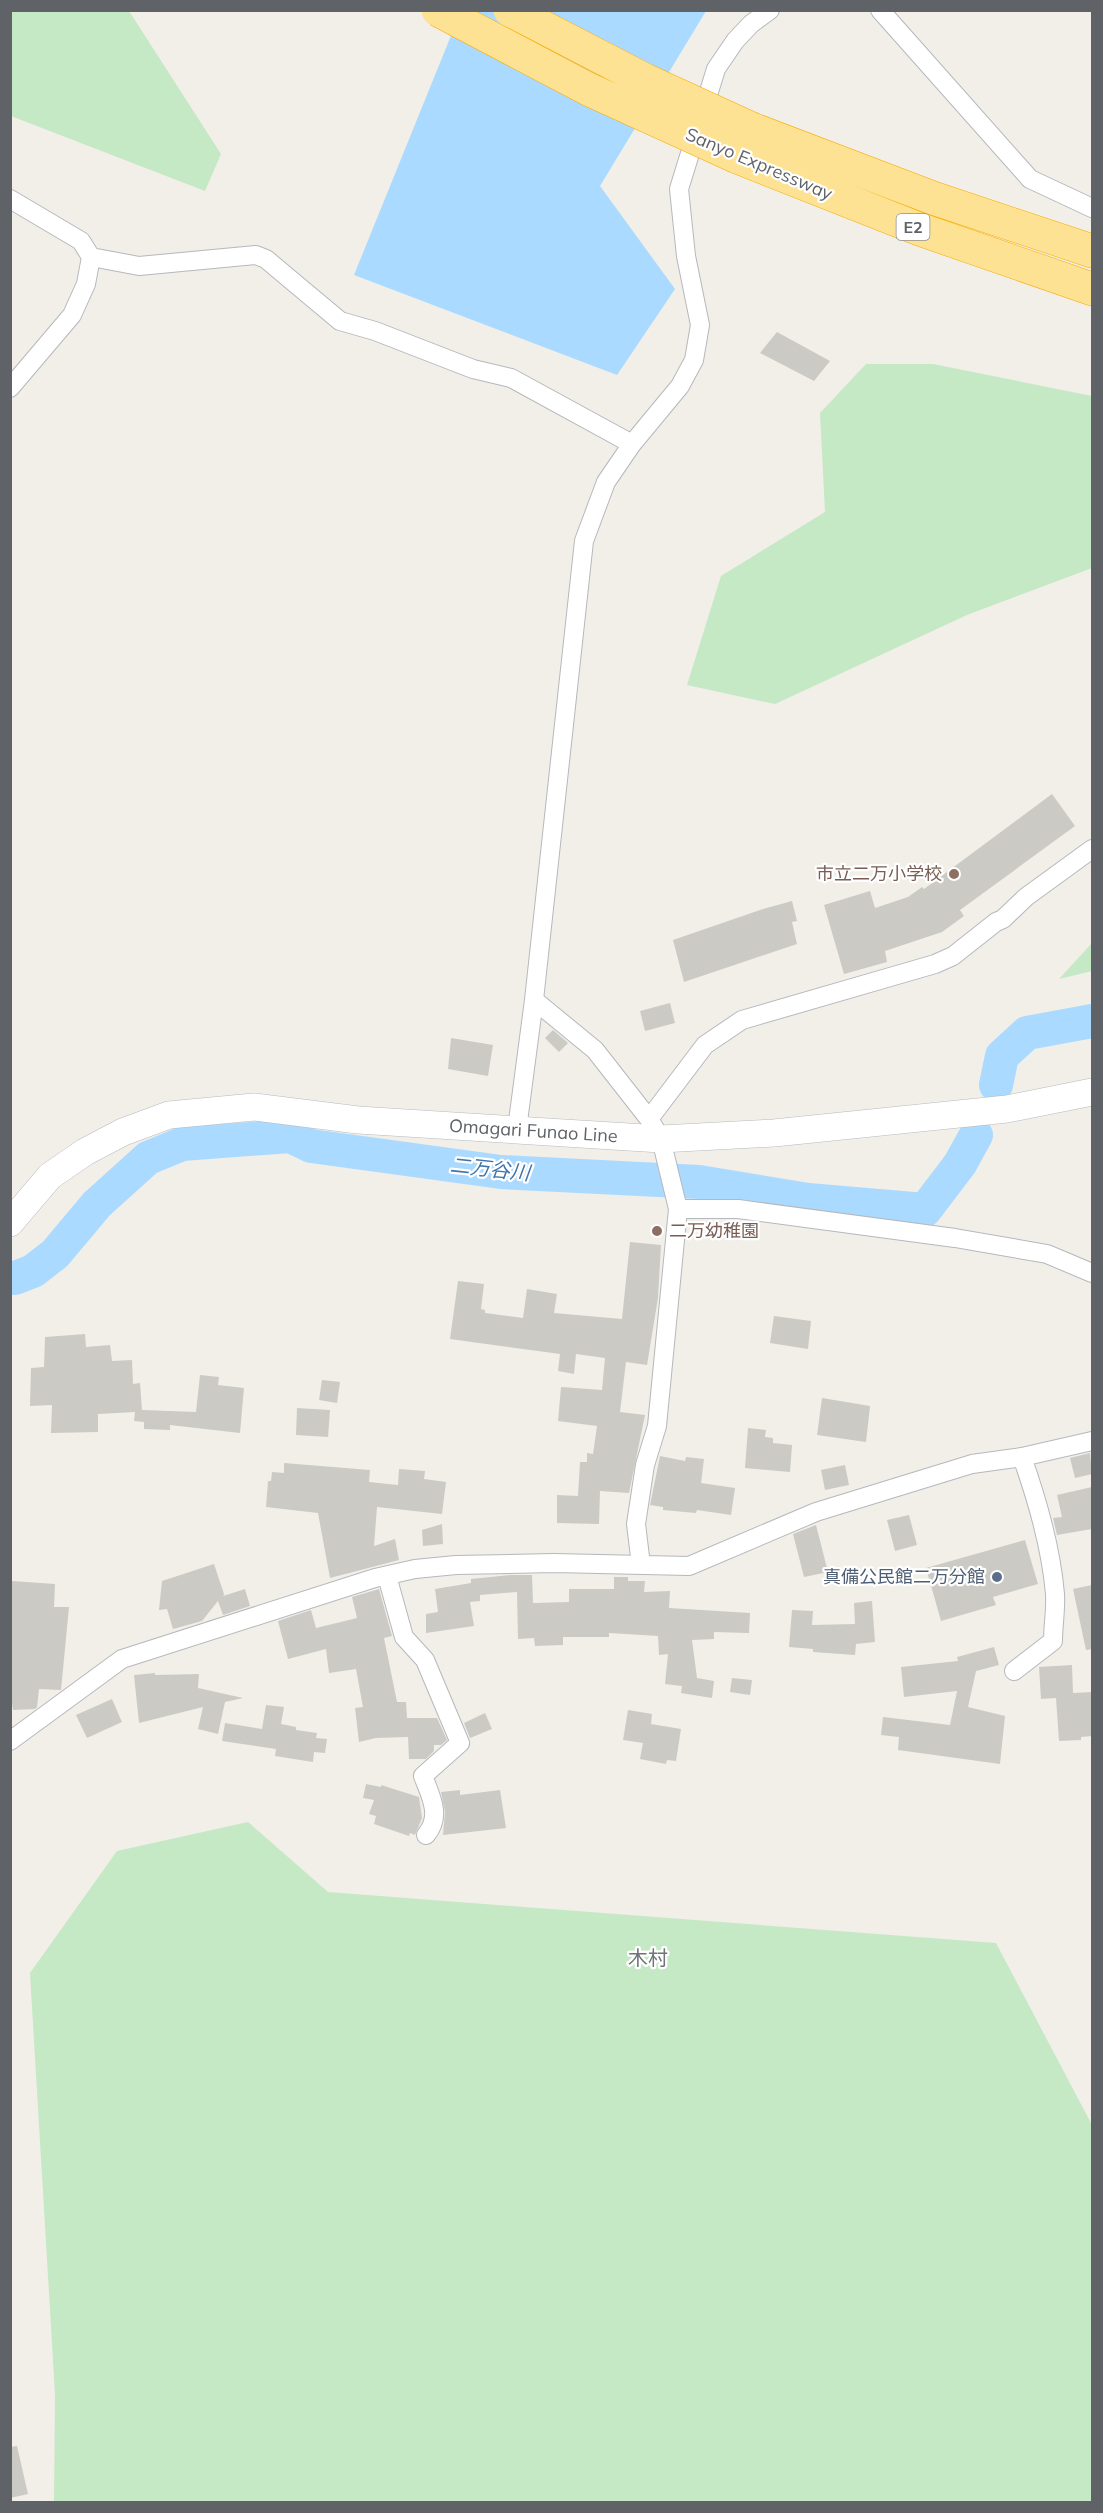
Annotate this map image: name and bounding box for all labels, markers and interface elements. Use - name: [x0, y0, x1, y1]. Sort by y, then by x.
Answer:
- street label: Sanyo Expressway: [682, 122, 837, 205]
- road number: E2: [896, 214, 930, 240]
- place label: 市立二万小学校: [816, 862, 942, 885]
- marker: 市立二万小学校: [947, 867, 961, 881]
- street label: Omagari Funao Line: [448, 1114, 618, 1147]
- water label: 二万谷川: [449, 1152, 533, 1185]
- place label: 二万幼稚園: [669, 1219, 759, 1242]
- marker: 二万幼稚園: [650, 1224, 664, 1238]
- place label: 真備公民館二万分館: [823, 1565, 985, 1588]
- marker: 真備公民館二万分館: [990, 1570, 1004, 1584]
- district label: 木村: [628, 1945, 668, 1970]

